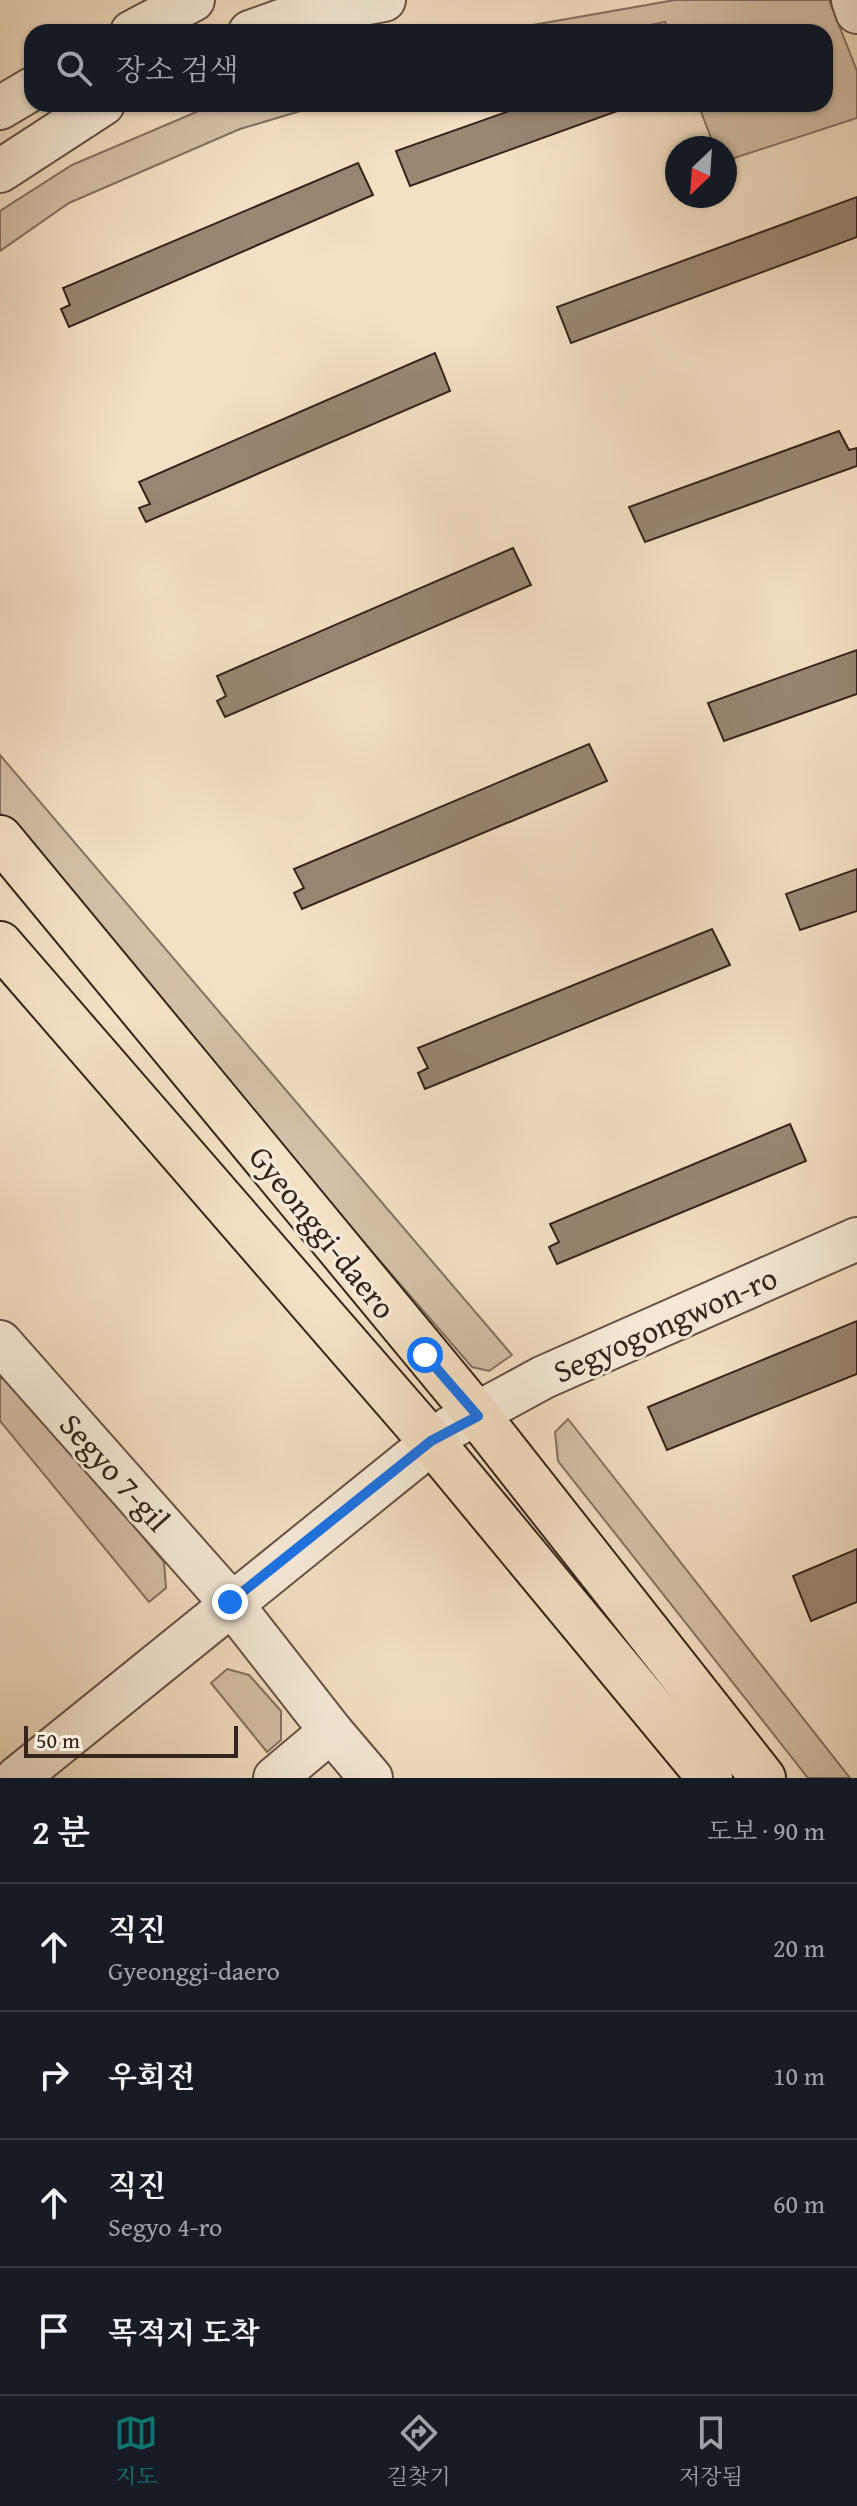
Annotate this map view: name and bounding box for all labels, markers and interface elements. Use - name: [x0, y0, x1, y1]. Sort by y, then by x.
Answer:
- search box: [24, 24, 833, 112]
- icon: search: [52, 46, 96, 90]
- text: 장소 검색: [116, 47, 239, 91]
- north arrow: [665, 136, 737, 208]
- street label: Gyeonggi-daero: [238, 1135, 408, 1329]
- street label: Segyogongwon-ro: [545, 1254, 785, 1394]
- route start: [407, 1337, 443, 1373]
- street label: Segyo 7-gil: [49, 1402, 181, 1542]
- route end: [212, 1584, 248, 1620]
- scale bar: [24, 1722, 238, 1758]
- text: 50 m: [36, 1724, 80, 1756]
- text: 2 분: [32, 1807, 90, 1856]
- text: 도보 · 90 m: [707, 1811, 825, 1850]
- text: 직진: [108, 1907, 166, 1951]
- icon: ahead: [32, 1925, 76, 1969]
- text: 20 m: [773, 1928, 825, 1967]
- text: Gyeonggi-daero: [108, 1951, 280, 1990]
- icon: right: [32, 2053, 76, 2097]
- text: 우회전: [108, 2054, 195, 2098]
- text: 10 m: [773, 2056, 825, 2095]
- text: 직진: [108, 2163, 166, 2207]
- icon: ahead: [32, 2181, 76, 2225]
- text: 60 m: [773, 2184, 825, 2223]
- text: Segyo 4-ro: [108, 2207, 222, 2246]
- icon: arrive: [32, 2309, 76, 2353]
- text: 목적지 도착: [108, 2310, 260, 2354]
- tab: 지도: [114, 2411, 158, 2492]
- tab: 길찾기: [387, 2411, 450, 2492]
- tab: 저장됨: [679, 2411, 743, 2492]

